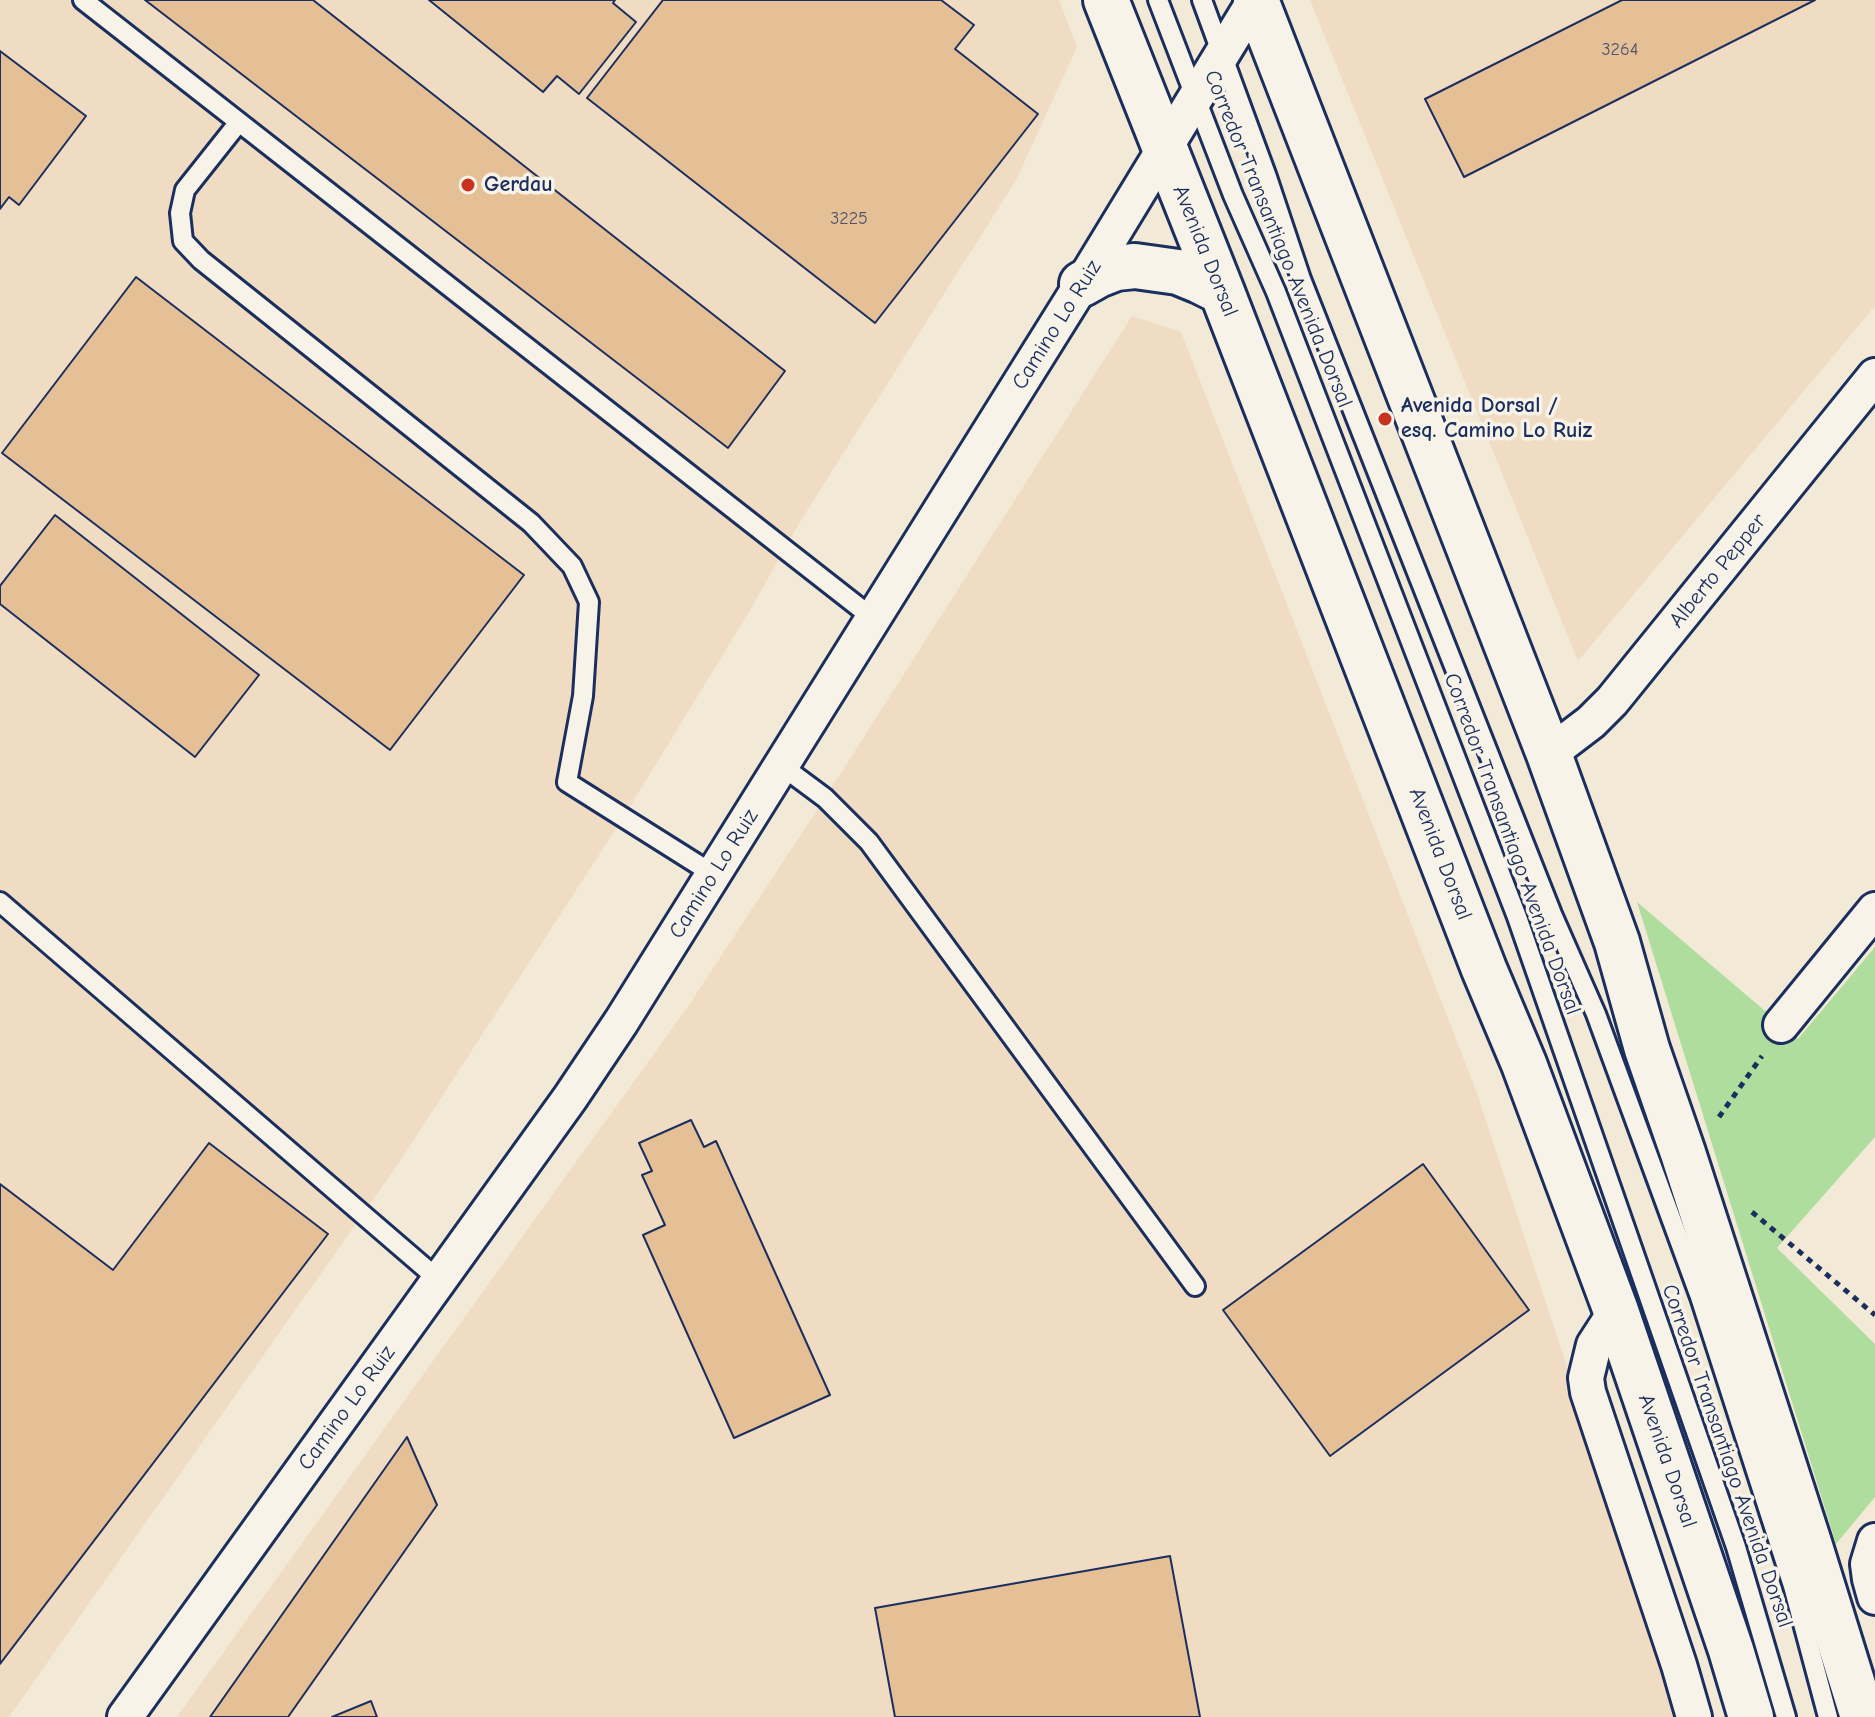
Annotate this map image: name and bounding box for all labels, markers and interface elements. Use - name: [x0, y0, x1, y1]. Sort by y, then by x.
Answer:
- house number: 3264: [1602, 39, 1638, 61]
- street label: Corredor Transantiago Avenida Dorsal: [1198, 67, 1358, 411]
- place label: Gerdau: [484, 172, 553, 198]
- marker: Gerdau: [459, 176, 477, 194]
- street label: Avenida Dorsal: [1167, 181, 1243, 321]
- house number: 3225: [830, 208, 868, 230]
- street label: Camino Lo Ruiz: [1007, 255, 1107, 395]
- place label: Avenida Dorsal / esq. Camino Lo Ruiz: [1401, 393, 1592, 444]
- marker: Avenida Dorsal / esq. Camino Lo Ruiz: [1376, 410, 1394, 428]
- street label: Alberto Pepper: [1664, 509, 1772, 633]
- street label: Corredor Transantiago Avenida Dorsal: [1438, 670, 1586, 1018]
- street label: Avenida Dorsal: [1403, 784, 1477, 924]
- street label: Camino Lo Ruiz: [664, 804, 764, 944]
- street label: Corredor Transantiago Avenida Dorsal: [1656, 1281, 1798, 1631]
- street label: Camino Lo Ruiz: [293, 1340, 401, 1476]
- street label: Avenida Dorsal: [1632, 1391, 1702, 1531]

